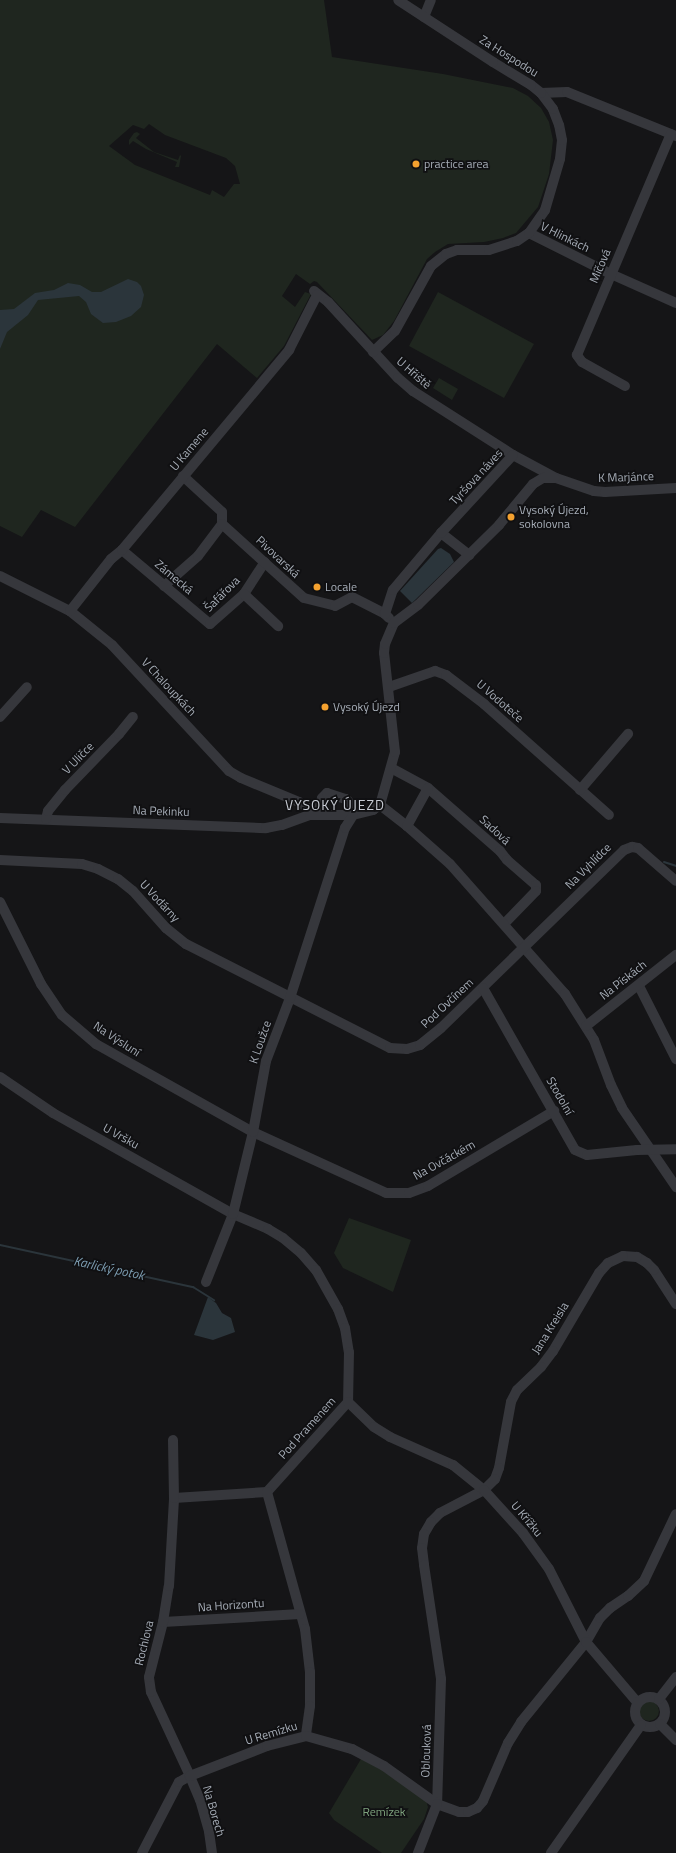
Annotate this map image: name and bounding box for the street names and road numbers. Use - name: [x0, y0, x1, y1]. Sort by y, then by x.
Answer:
- street label: Za Hospodou: [477, 32, 541, 80]
- street label: V Hlinkách: [538, 219, 592, 255]
- street label: Míčová: [586, 247, 614, 285]
- street label: U Hřiště: [394, 354, 434, 392]
- street label: U Kamene: [167, 425, 211, 473]
- street label: Tyršova náves: [446, 446, 506, 508]
- street label: K Marjánce: [598, 469, 654, 485]
- street label: Pivovarská: [253, 533, 303, 581]
- street label: Zámecká: [152, 557, 196, 597]
- street label: Šafářova: [201, 573, 243, 615]
- street label: V Chaloupkách: [139, 655, 199, 719]
- street label: U Vodoteče: [474, 677, 526, 725]
- street label: V Uličce: [59, 739, 97, 777]
- street label: Na Pekinku: [132, 803, 190, 819]
- street label: Sadová: [477, 812, 513, 848]
- street label: Na Vyhlídce: [562, 840, 614, 892]
- street label: U Vodárny: [137, 877, 183, 925]
- street label: Na Pískách: [597, 957, 649, 1003]
- street label: Pod Ovčínem: [418, 975, 476, 1031]
- street label: Na Výsluní: [91, 1018, 143, 1060]
- street label: K Loužce: [246, 1019, 274, 1065]
- street label: Stodolní: [543, 1074, 577, 1118]
- street label: U Vršku: [101, 1120, 141, 1152]
- street label: Na Ovčáckém: [411, 1137, 477, 1183]
- street label: Jana Kreisla: [528, 1299, 572, 1357]
- street label: Pod Pramenem: [275, 1394, 339, 1462]
- street label: U Křížku: [508, 1498, 546, 1540]
- street label: Na Horizontu: [197, 1595, 265, 1615]
- street label: Rochlova: [131, 1619, 157, 1667]
- street label: U Remízku: [243, 1718, 299, 1748]
- street label: Oblouková: [418, 1724, 434, 1778]
- street label: Na Borech: [200, 1784, 228, 1838]

